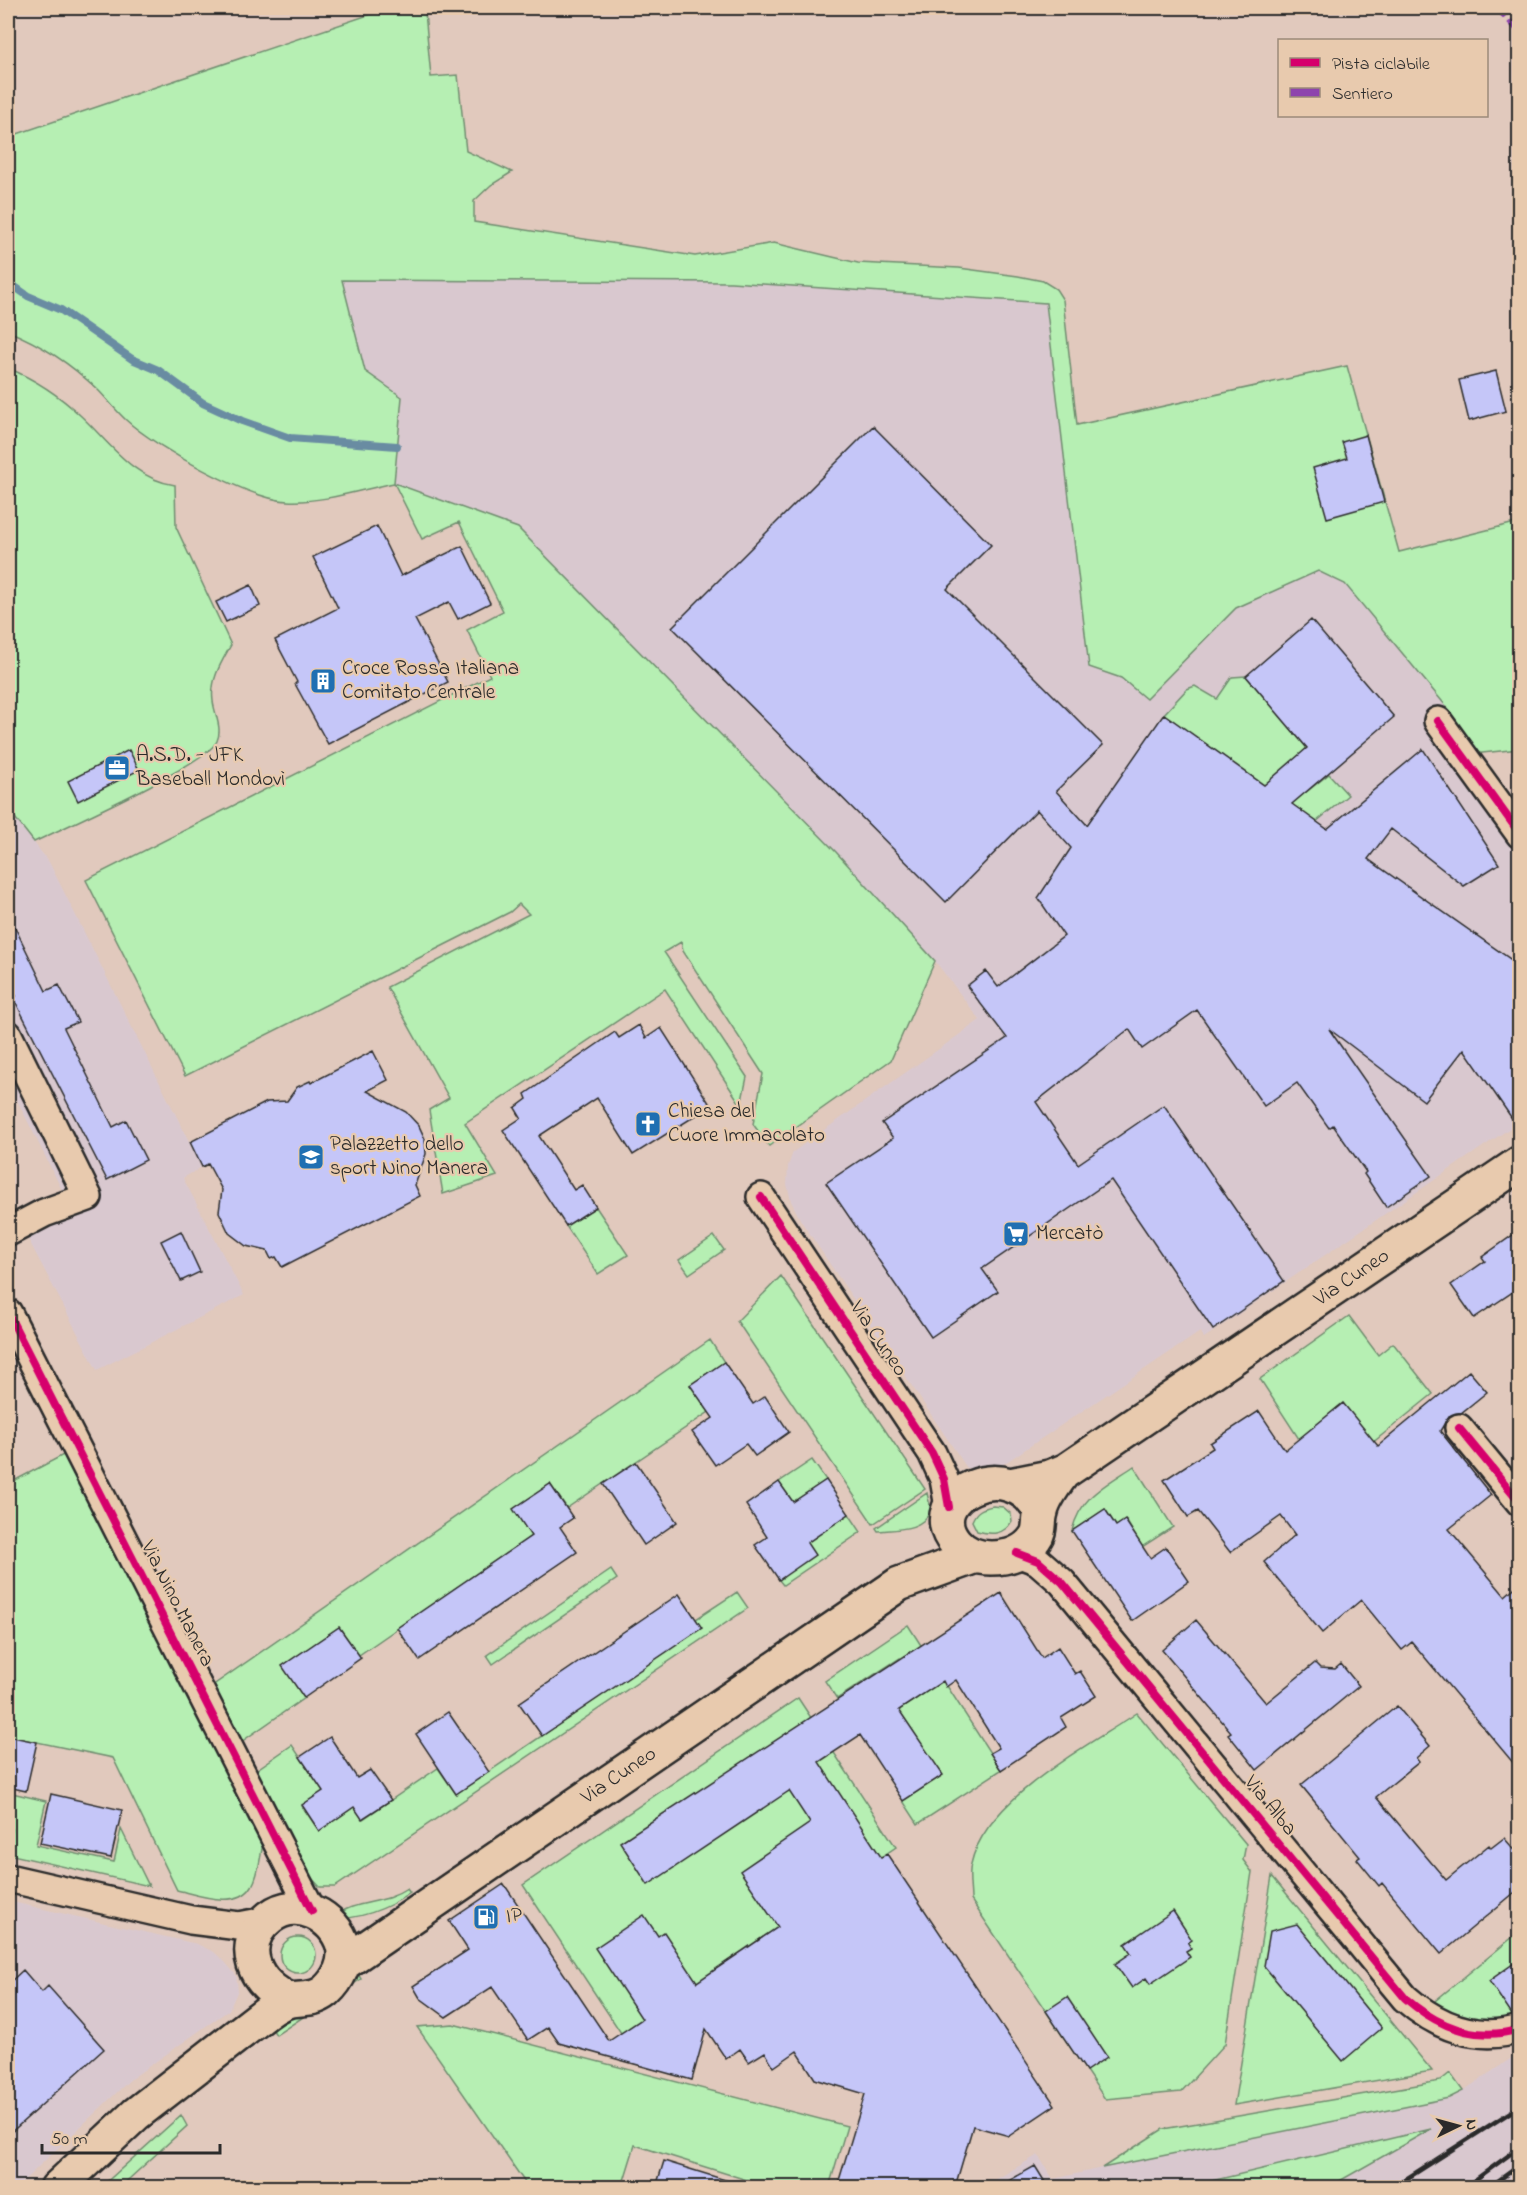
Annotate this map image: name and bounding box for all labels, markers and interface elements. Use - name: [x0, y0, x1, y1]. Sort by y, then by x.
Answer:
- legend: [1278, 39, 1488, 117]
- text: Pista ciclabile: [1332, 52, 1431, 78]
- text: Sentiero: [1332, 82, 1393, 108]
- place label: Croce Rossa Italiana Comitato Centrale: [342, 654, 519, 708]
- building icon: Croce Rossa Italiana Comitato Centrale: [308, 666, 338, 696]
- place label: A.S.D. - JFK Baseball Mondovì: [135, 741, 285, 795]
- office icon: A.S.D. - JFK Baseball Mondovì: [102, 753, 132, 783]
- place label: Chiesa del Cuore Immacolato: [668, 1097, 825, 1151]
- church icon: Chiesa del Cuore Immacolato: [633, 1109, 663, 1139]
- place label: Palazzetto dello sport Nino Manera: [330, 1130, 488, 1184]
- school or university icon: Palazzetto dello sport Nino Manera: [296, 1142, 326, 1172]
- supermarket icon: Mercatò: [1001, 1219, 1031, 1249]
- place label: Mercatò: [1036, 1219, 1103, 1249]
- street label: Via Cuneo: [1307, 1242, 1396, 1315]
- street label: Via Cuneo: [841, 1294, 914, 1383]
- street label: Via Nino Manera: [132, 1535, 222, 1672]
- street label: Via Cuneo: [574, 1740, 663, 1813]
- street label: Via Alba: [1236, 1769, 1304, 1843]
- fuel station icon: IP: [471, 1902, 501, 1932]
- place label: IP: [506, 1902, 522, 1932]
- north arrow: [1428, 2096, 1488, 2156]
- scale bar: [42, 2117, 220, 2155]
- text: N: [1459, 2118, 1483, 2131]
- text: 50 m: [51, 2127, 88, 2153]

